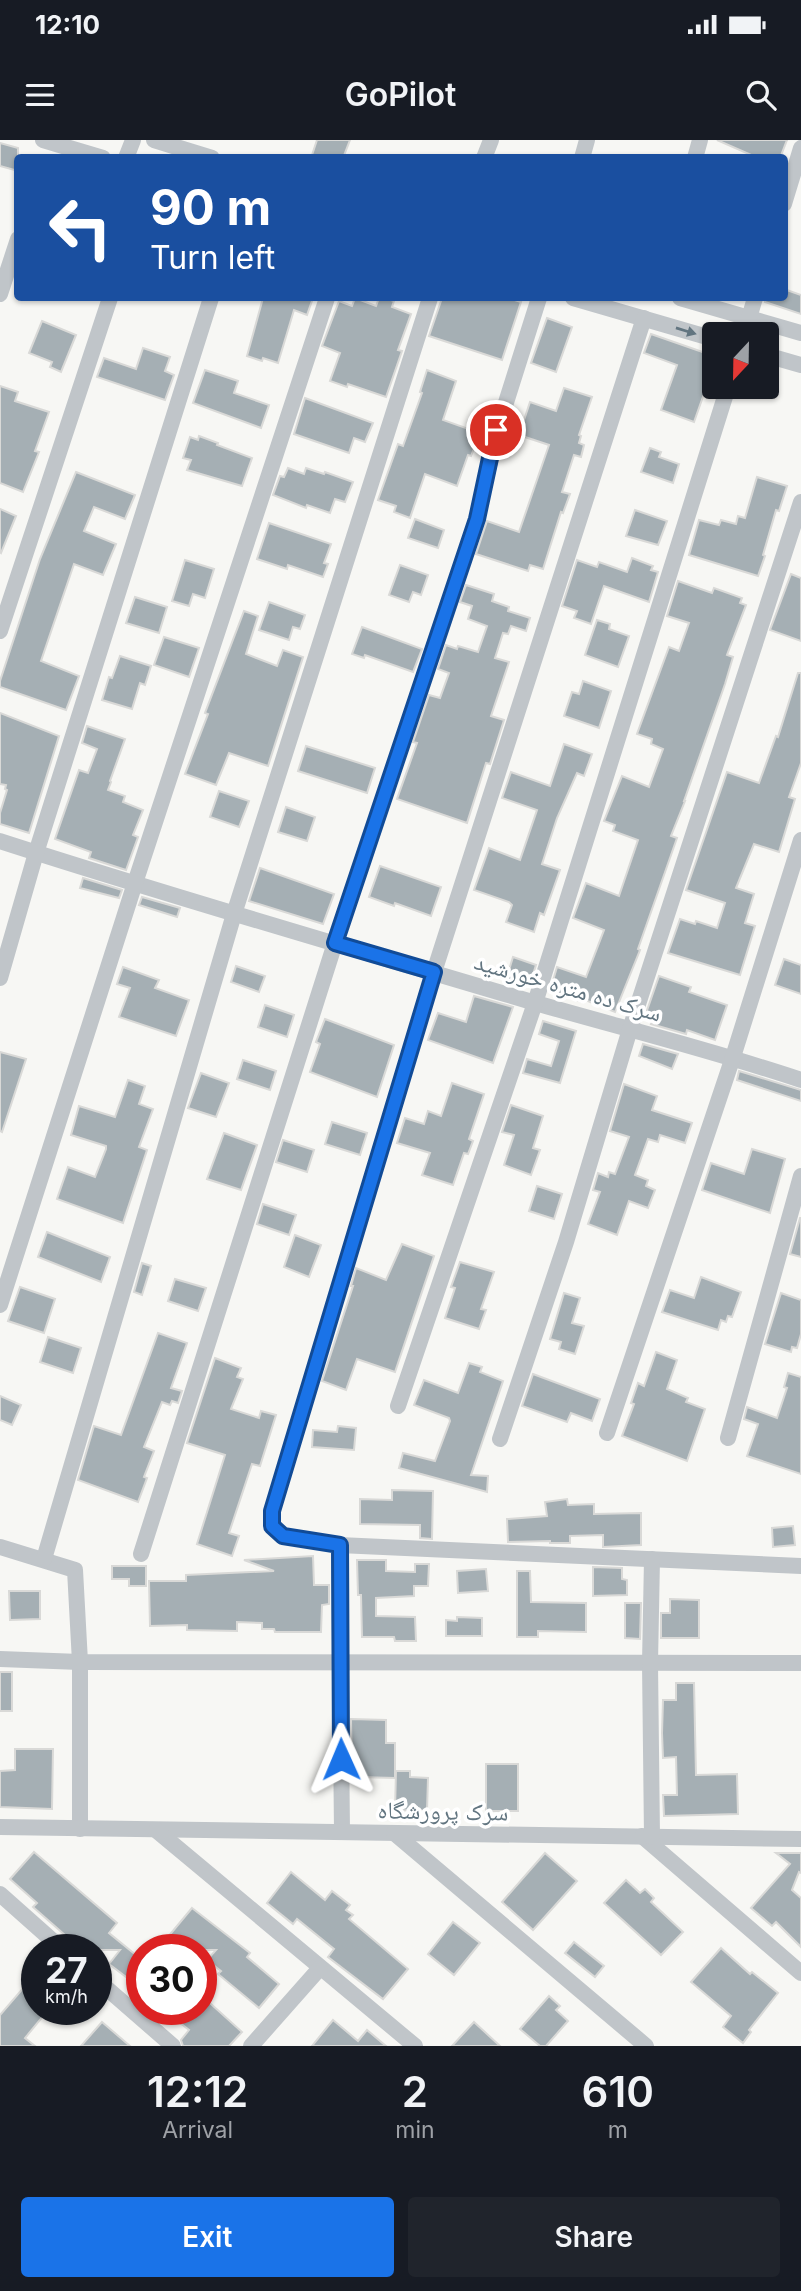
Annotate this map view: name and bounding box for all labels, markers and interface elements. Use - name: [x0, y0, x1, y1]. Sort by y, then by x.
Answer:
- text: 12:10: [35, 9, 100, 40]
- text: GoPilot: [345, 75, 456, 114]
- icon: menu: [21, 76, 59, 114]
- icon: search: [742, 76, 780, 114]
- text: 90 m: [150, 178, 271, 237]
- icon: left: [35, 182, 126, 273]
- text: Turn left: [150, 238, 275, 277]
- north arrow: [702, 322, 779, 399]
- map controls: [702, 322, 779, 399]
- one-way arrow: [675, 326, 696, 336]
- pin: [466, 400, 526, 460]
- icon: arrive: [477, 411, 515, 449]
- street label: سرک ده متره خورشید: [471, 946, 665, 1028]
- position arrow: [304, 1722, 378, 1796]
- street label: سرک پرورشگاه: [377, 1795, 509, 1827]
- speed limit sign: 30: [126, 1934, 217, 2025]
- text: 27: [45, 1949, 88, 1991]
- text: km/h: [45, 1986, 88, 2007]
- text: 12:12: [147, 2066, 248, 2117]
- text: 2: [402, 2066, 428, 2117]
- text: 610: [582, 2066, 654, 2117]
- text: Arrival: [162, 2116, 233, 2144]
- text: min: [395, 2116, 435, 2144]
- text: m: [608, 2116, 628, 2144]
- button: Exit: [21, 2197, 394, 2277]
- button: Share: [408, 2197, 780, 2277]

